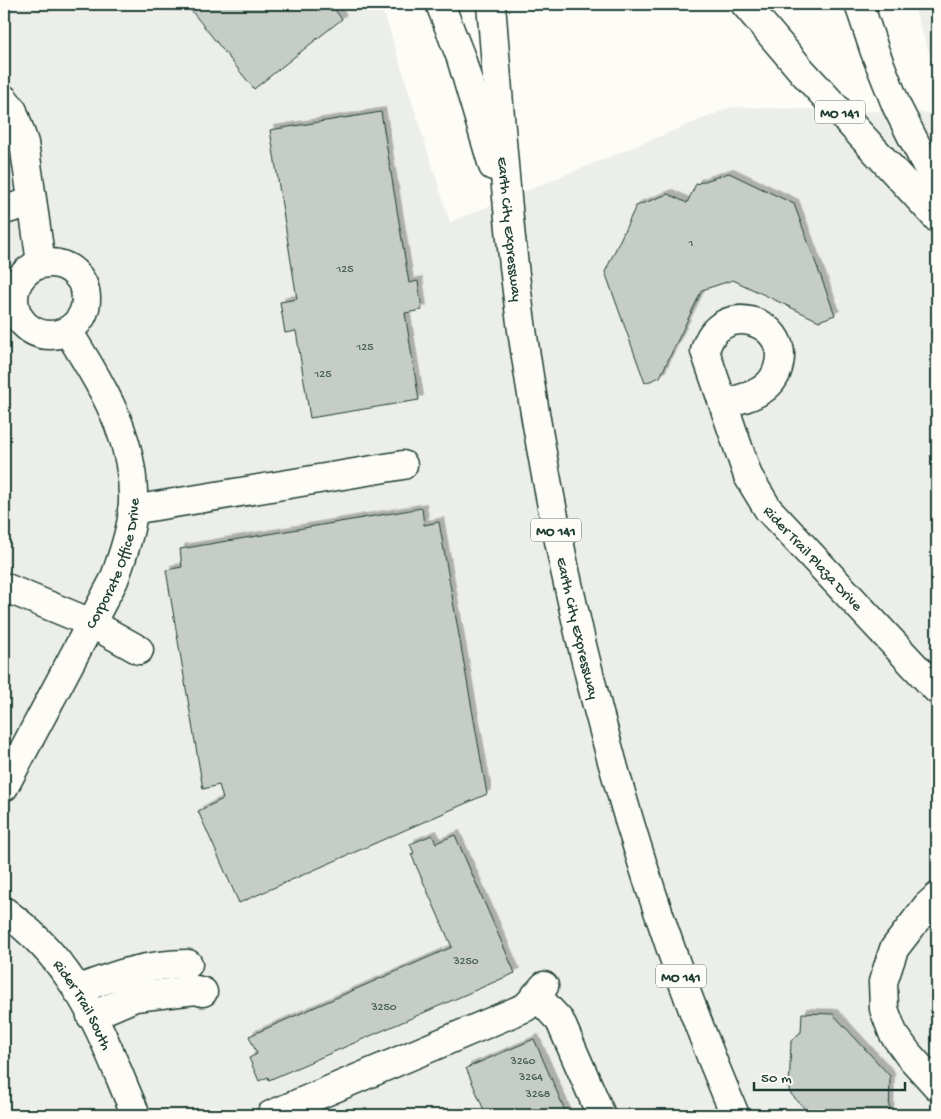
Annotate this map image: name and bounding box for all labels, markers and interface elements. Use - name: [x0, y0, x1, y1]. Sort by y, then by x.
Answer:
- road number: MO 141: [815, 100, 865, 124]
- street label: Earth City Expressway: [492, 156, 525, 303]
- house number: 1: [688, 237, 694, 251]
- house number: 125: [335, 263, 354, 277]
- house number: 125: [355, 341, 374, 355]
- house number: 125: [313, 368, 332, 382]
- street label: Corporate Office Drive: [83, 498, 144, 632]
- street label: Rider Trail Plaza Drive: [759, 503, 866, 616]
- road number: MO 141: [531, 518, 581, 542]
- street label: Earth City Expressway: [551, 556, 602, 702]
- house number: 3250: [452, 955, 479, 969]
- street label: Rider Trail South: [48, 957, 115, 1053]
- road number: MO 141: [656, 964, 706, 988]
- house number: 3250: [370, 1001, 397, 1015]
- house number: 3260: [509, 1055, 536, 1069]
- scale bar: [754, 1059, 905, 1091]
- text: 50 m: [761, 1070, 792, 1088]
- house number: 3264: [518, 1071, 543, 1085]
- house number: 3268: [525, 1088, 551, 1102]

